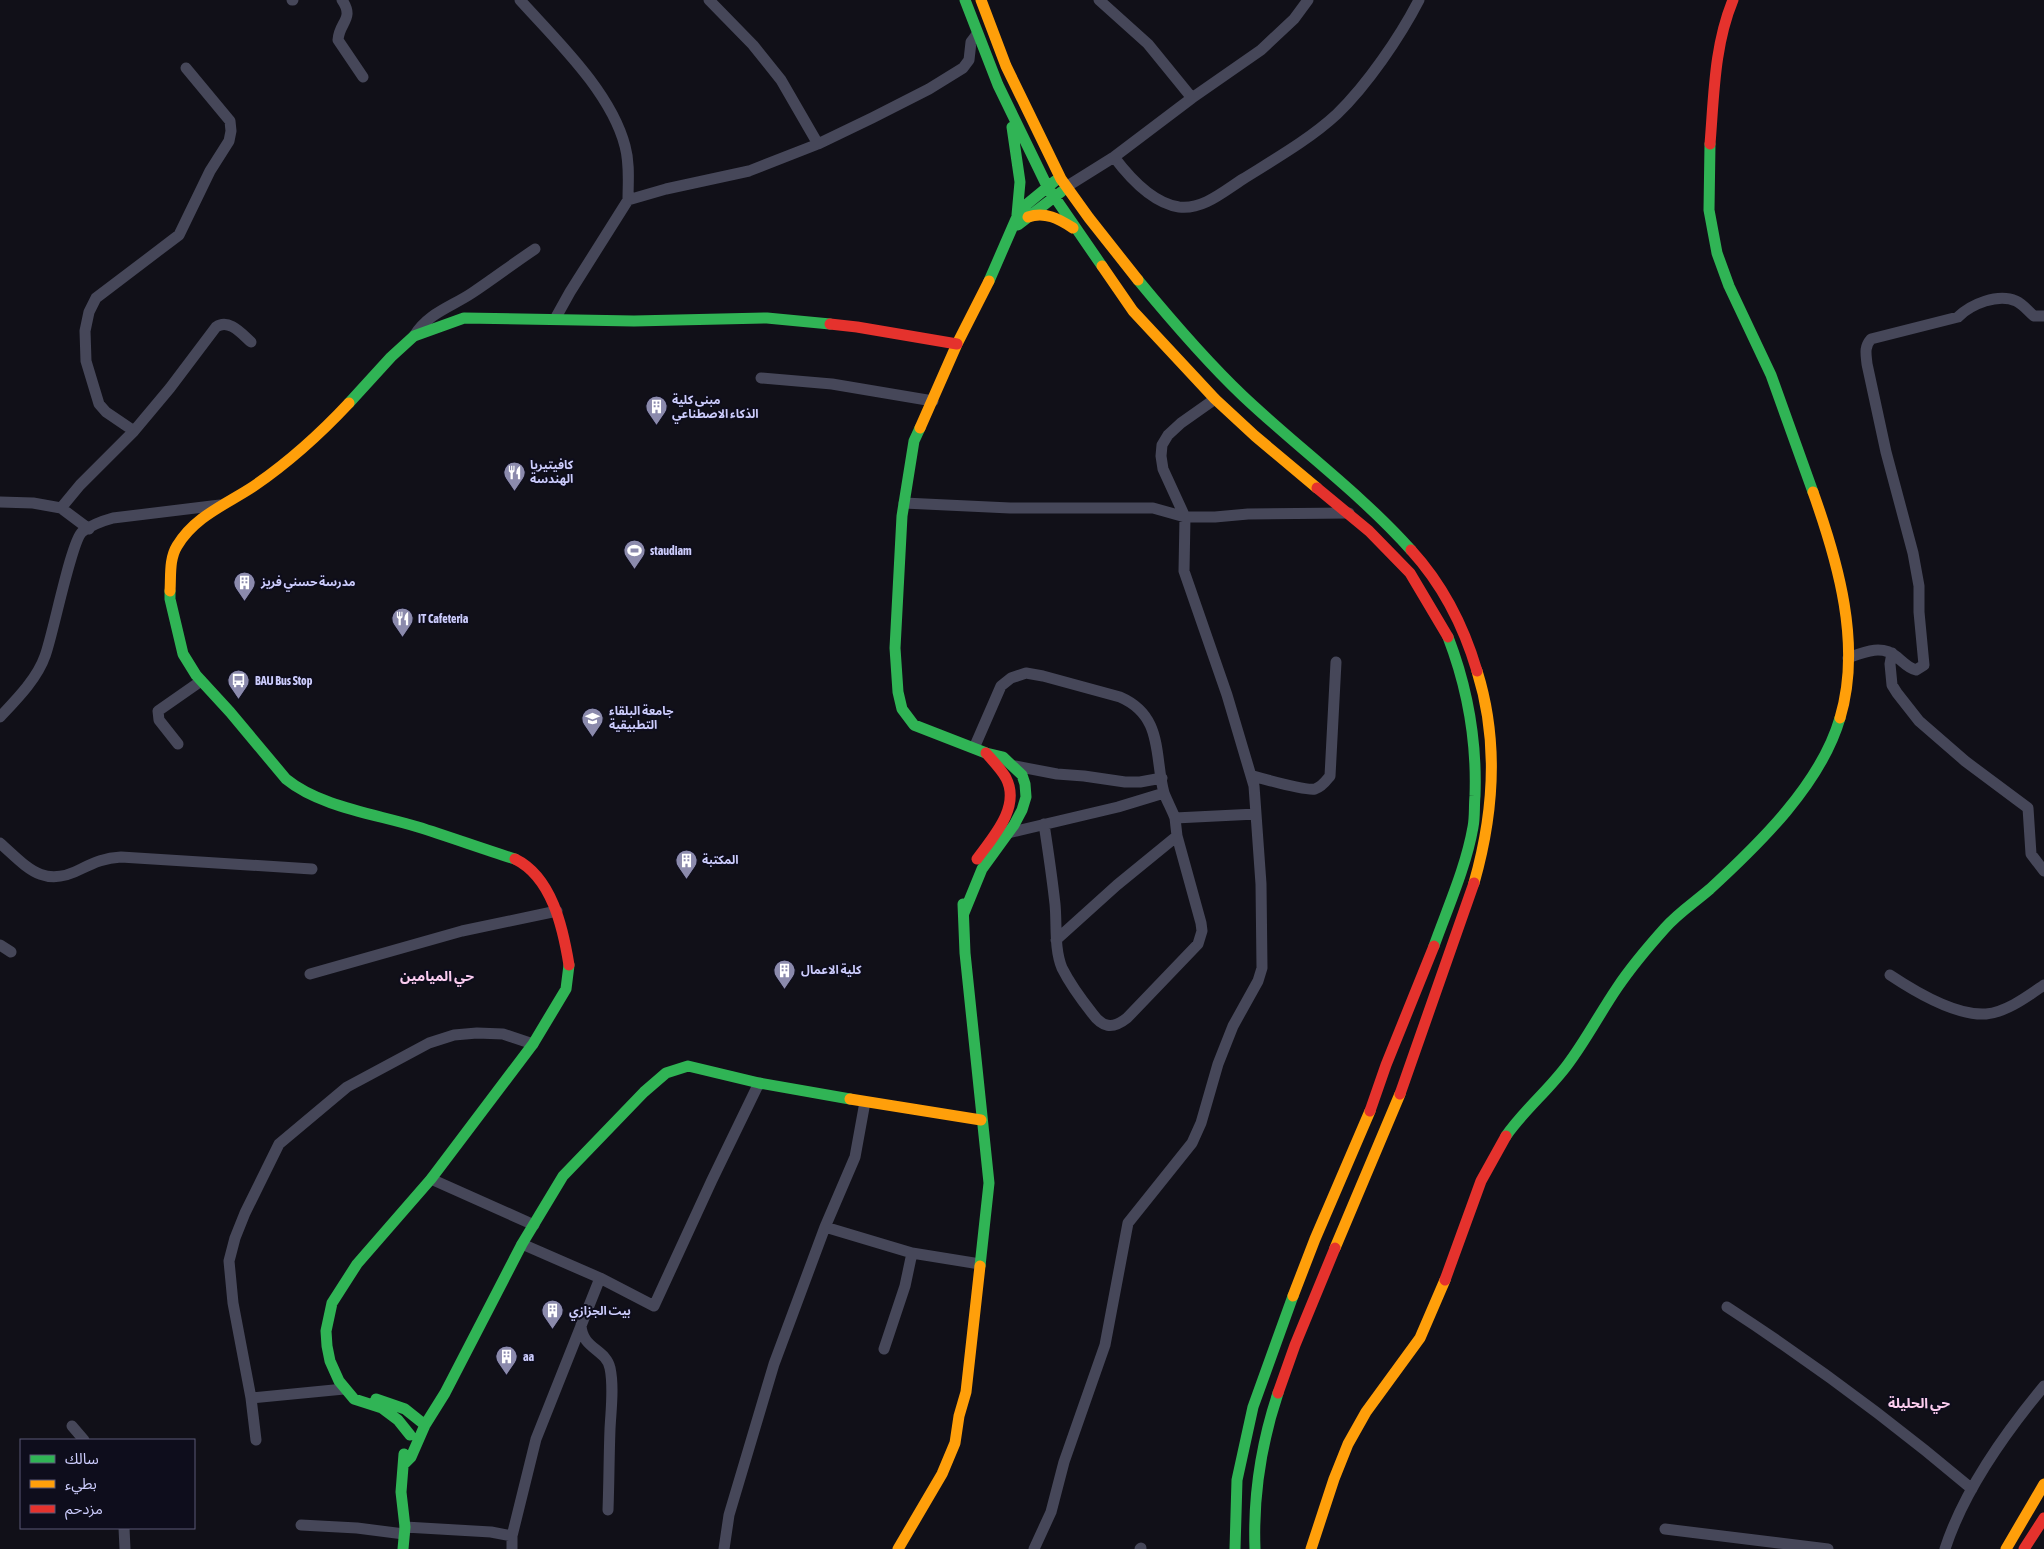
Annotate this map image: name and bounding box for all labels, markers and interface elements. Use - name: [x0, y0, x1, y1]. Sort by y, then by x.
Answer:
- place label: مبنى كلية الذكاء الاصطناعي: [672, 393, 759, 424]
- building icon: مبنى كلية الذكاء الاصطناعي: [644, 395, 668, 426]
- place label: كافيتيريا الهندسة: [530, 458, 574, 486]
- restaurant icon: كافيتيريا الهندسة: [502, 460, 526, 491]
- sports icon: staudiam: [622, 539, 646, 570]
- place label: staudiam: [650, 544, 692, 558]
- building icon: مدرسة حسني فريز: [233, 570, 257, 601]
- place label: مدرسة حسني فريز: [260, 575, 356, 592]
- restaurant icon: IT Cafeteria: [390, 607, 414, 638]
- place label: IT Cafeteria: [418, 612, 469, 626]
- bus stop icon: BAU Bus Stop: [227, 669, 251, 700]
- place label: BAU Bus Stop: [255, 674, 313, 688]
- place label: جامعة البلقاء التطبيقية: [609, 704, 674, 732]
- school or university icon: جامعة البلقاء التطبيقية: [581, 706, 605, 737]
- building icon: المكتبة: [674, 848, 698, 879]
- place label: المكتبة: [702, 853, 739, 867]
- building icon: كلية الاعمال: [773, 958, 797, 989]
- place label: كلية الاعمال: [801, 963, 862, 977]
- district label: حي الميامين: [400, 968, 474, 987]
- building icon: بيت الجزازي: [541, 1299, 565, 1330]
- place label: بيت الجزازي: [569, 1304, 631, 1321]
- building icon: aa: [495, 1345, 519, 1376]
- place label: aa: [523, 1350, 535, 1364]
- district label: حي الحليلة: [1888, 1395, 1950, 1414]
- legend: [20, 1439, 195, 1529]
- text: سالك: [65, 1450, 99, 1467]
- text: بطيء: [65, 1475, 97, 1495]
- text: مزدحم: [65, 1500, 103, 1520]

